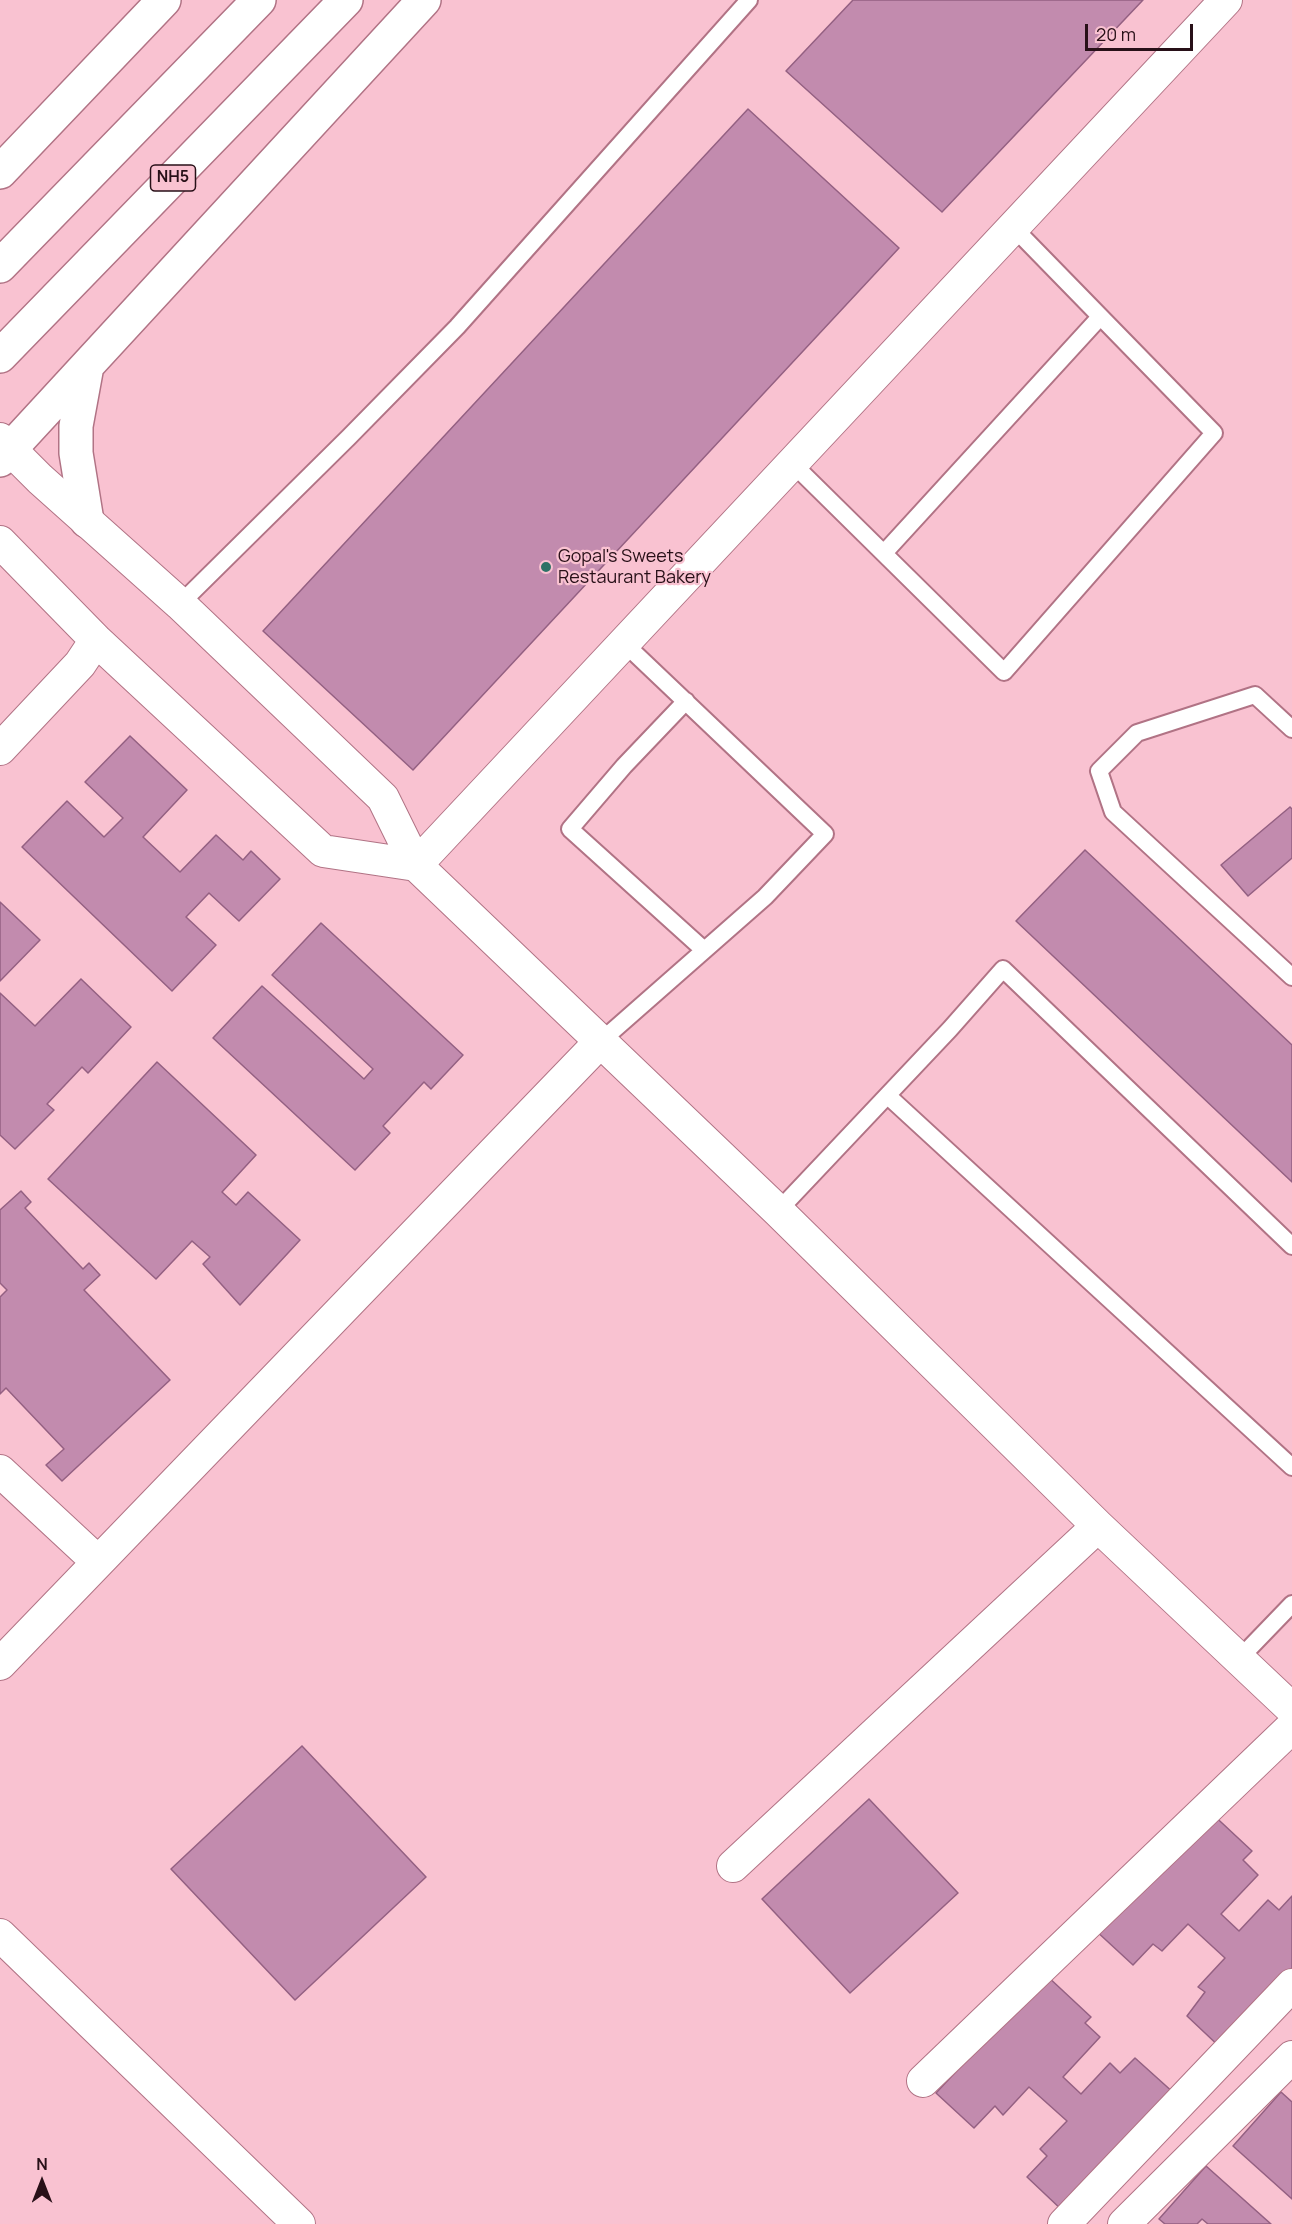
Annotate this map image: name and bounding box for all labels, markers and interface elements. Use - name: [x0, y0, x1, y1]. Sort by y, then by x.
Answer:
- scale bar: [1088, 12, 1196, 50]
- text: 20 m: [1096, 22, 1136, 46]
- road number: NH5: [150, 165, 195, 191]
- place label: Gopal's Sweets Restaurant Bakery: [558, 546, 711, 588]
- marker: Gopal's Sweets Restaurant Bakery: [539, 560, 553, 574]
- north arrow: [12, 2152, 72, 2212]
- text: N: [36, 2153, 48, 2175]

